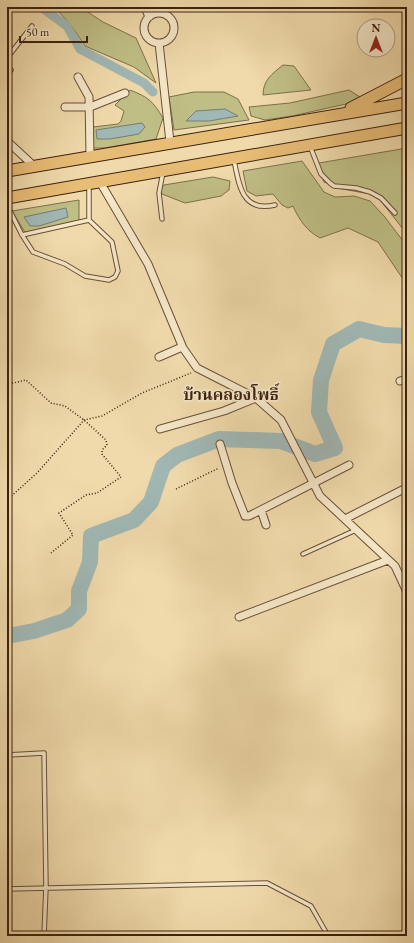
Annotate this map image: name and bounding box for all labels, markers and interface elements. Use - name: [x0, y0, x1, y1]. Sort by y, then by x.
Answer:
- scale bar: [20, 18, 87, 44]
- north arrow: [356, 18, 396, 58]
- text: N: [372, 21, 381, 35]
- text: 50 m: [26, 24, 50, 40]
- district label: บ้านคลองโพธิ์: [183, 383, 280, 405]

